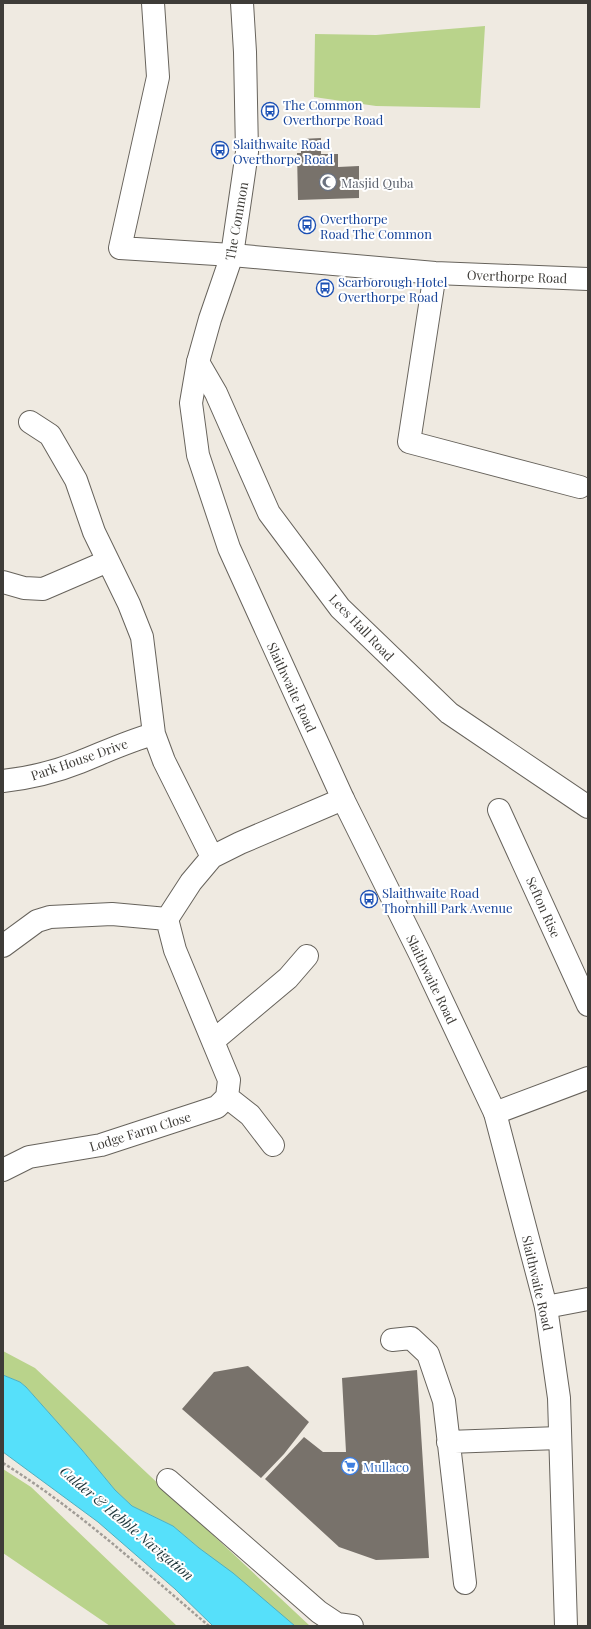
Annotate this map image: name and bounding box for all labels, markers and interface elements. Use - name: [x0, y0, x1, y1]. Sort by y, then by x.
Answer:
- place label: The Common Overthorpe Road: [283, 96, 384, 128]
- bus stop icon: The Common Overthorpe Road: [260, 101, 280, 121]
- place label: Slaithwaite Road Overthorpe Road: [233, 135, 334, 167]
- bus stop icon: Slaithwaite Road Overthorpe Road: [210, 140, 230, 160]
- mosque icon: Masjid Quba: [318, 172, 338, 192]
- place label: Masjid Quba: [341, 174, 414, 191]
- street label: The Common: [221, 180, 251, 262]
- place label: Overthorpe Road The Common: [320, 210, 432, 242]
- bus stop icon: Overthorpe Road The Common: [297, 215, 317, 235]
- street label: Overthorpe Road: [467, 266, 568, 286]
- place label: Scarborough Hotel Overthorpe Road: [338, 273, 448, 305]
- bus stop icon: Scarborough Hotel Overthorpe Road: [315, 278, 335, 298]
- street label: Lees Hall Road: [326, 590, 398, 664]
- street label: Slaithwaite Road: [264, 639, 320, 735]
- street label: Park House Drive: [28, 734, 130, 784]
- street label: Sefton Rise: [523, 874, 565, 941]
- place label: Slaithwaite Road Thornhill Park Avenue: [382, 884, 513, 916]
- bus stop icon: Slaithwaite Road Thornhill Park Avenue: [359, 889, 379, 909]
- street label: Slaithwaite Road: [403, 932, 461, 1027]
- street label: Lodge Farm Close: [87, 1107, 193, 1155]
- street label: Slaithwaite Road: [519, 1234, 557, 1333]
- supermarket icon: Mullaco: [340, 1456, 360, 1476]
- place label: Mullaco: [363, 1458, 409, 1475]
- water label: Calder & Hebble Navigation: [56, 1461, 198, 1585]

